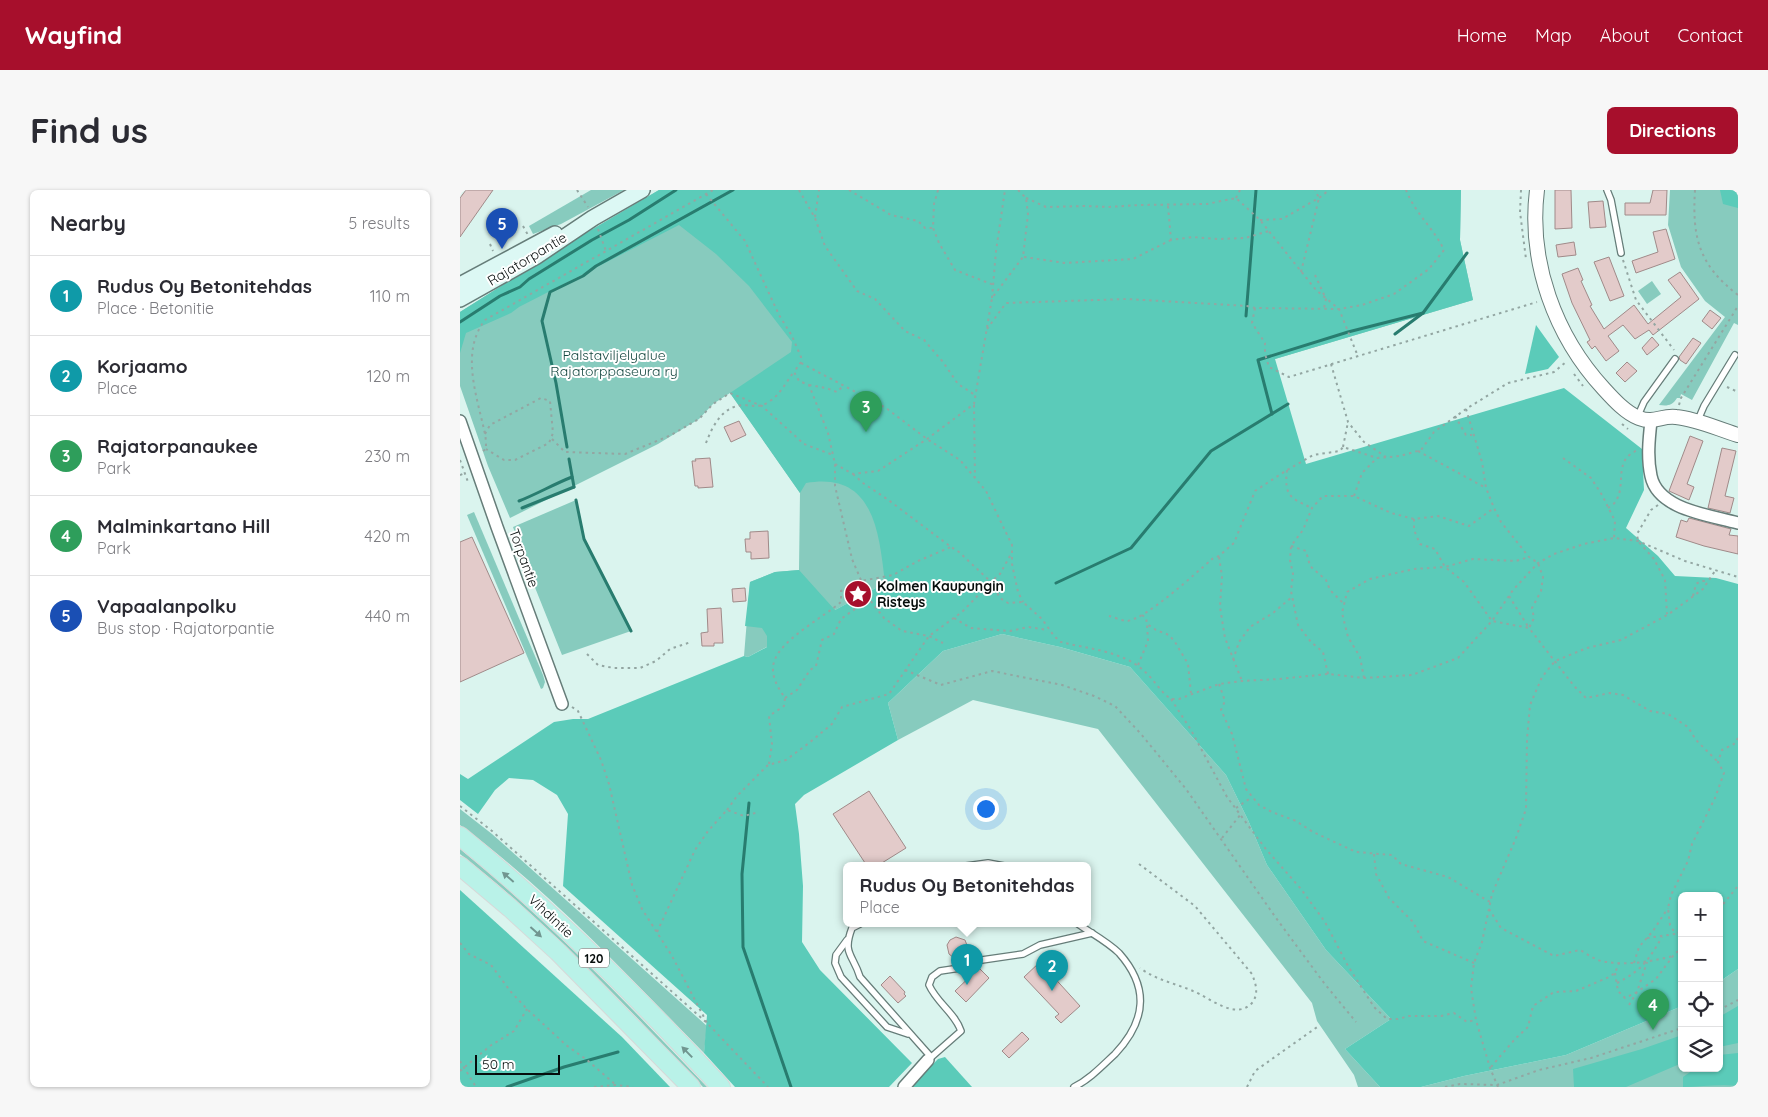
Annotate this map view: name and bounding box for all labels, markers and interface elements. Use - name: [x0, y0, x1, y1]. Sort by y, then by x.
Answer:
- text: Wayfind: [25, 20, 122, 50]
- text: Home: [1457, 24, 1507, 47]
- text: Map: [1535, 24, 1572, 47]
- text: About: [1600, 24, 1650, 47]
- text: Contact: [1678, 24, 1743, 47]
- button: Directions: [1607, 107, 1738, 154]
- text: Find us: [30, 108, 148, 152]
- pin: 5: [486, 208, 518, 249]
- text: Nearby: [50, 210, 126, 236]
- text: 5 results: [349, 213, 410, 233]
- street label: Rajatorpantie: [484, 228, 570, 290]
- text: Rudus Oy Betonitehdas: [97, 274, 312, 298]
- text: 1: [63, 286, 69, 306]
- text: 110 m: [370, 286, 410, 306]
- text: Place · Betonitie: [97, 298, 214, 318]
- park label: Palstaviljelyalue Rajatorppaseura ry: [550, 346, 678, 380]
- text: Korjaamo: [97, 354, 188, 378]
- text: 2: [61, 366, 71, 386]
- text: 120 m: [367, 366, 410, 386]
- text: Place: [97, 378, 137, 398]
- pin: 3: [850, 391, 882, 432]
- text: Rajatorpanaukee: [97, 434, 258, 458]
- text: 3: [62, 446, 70, 466]
- text: 230 m: [364, 446, 410, 466]
- text: Park: [97, 458, 131, 478]
- text: Malminkartano Hill: [97, 514, 270, 538]
- text: 4: [61, 526, 71, 546]
- text: 420 m: [364, 526, 410, 546]
- street label: Torpantie: [505, 526, 543, 590]
- text: Park: [97, 538, 131, 558]
- place label: Kolmen Kaupungin Risteys: [877, 577, 1004, 611]
- place icon: Kolmen Kaupungin Risteys: [843, 579, 873, 609]
- text: Vapaalanpolku: [97, 594, 237, 618]
- text: 5: [61, 606, 71, 626]
- text: 440 m: [365, 606, 410, 626]
- text: Bus stop · Rajatorpantie: [97, 618, 275, 638]
- your location: [973, 796, 999, 822]
- popup: [843, 862, 1091, 927]
- one-way arrow: [503, 871, 515, 883]
- text: Rudus Oy Betonitehdas: [860, 873, 1074, 897]
- street label: Vihdintie: [525, 890, 577, 942]
- map controls: [1678, 892, 1723, 1072]
- button: +: [1678, 892, 1723, 937]
- text: Place: [860, 897, 900, 917]
- one-way arrow: [530, 926, 542, 938]
- button: −: [1678, 937, 1723, 982]
- pin: 1: [951, 944, 983, 985]
- road number: 120: [579, 948, 609, 968]
- pin: 2: [1036, 950, 1068, 991]
- button: locate: [1678, 982, 1723, 1027]
- pin: 4: [1637, 989, 1669, 1030]
- button: layers: [1678, 1027, 1723, 1072]
- one-way arrow: [681, 1046, 693, 1058]
- scale bar: [475, 1052, 560, 1075]
- text: 50 m: [482, 1055, 515, 1073]

